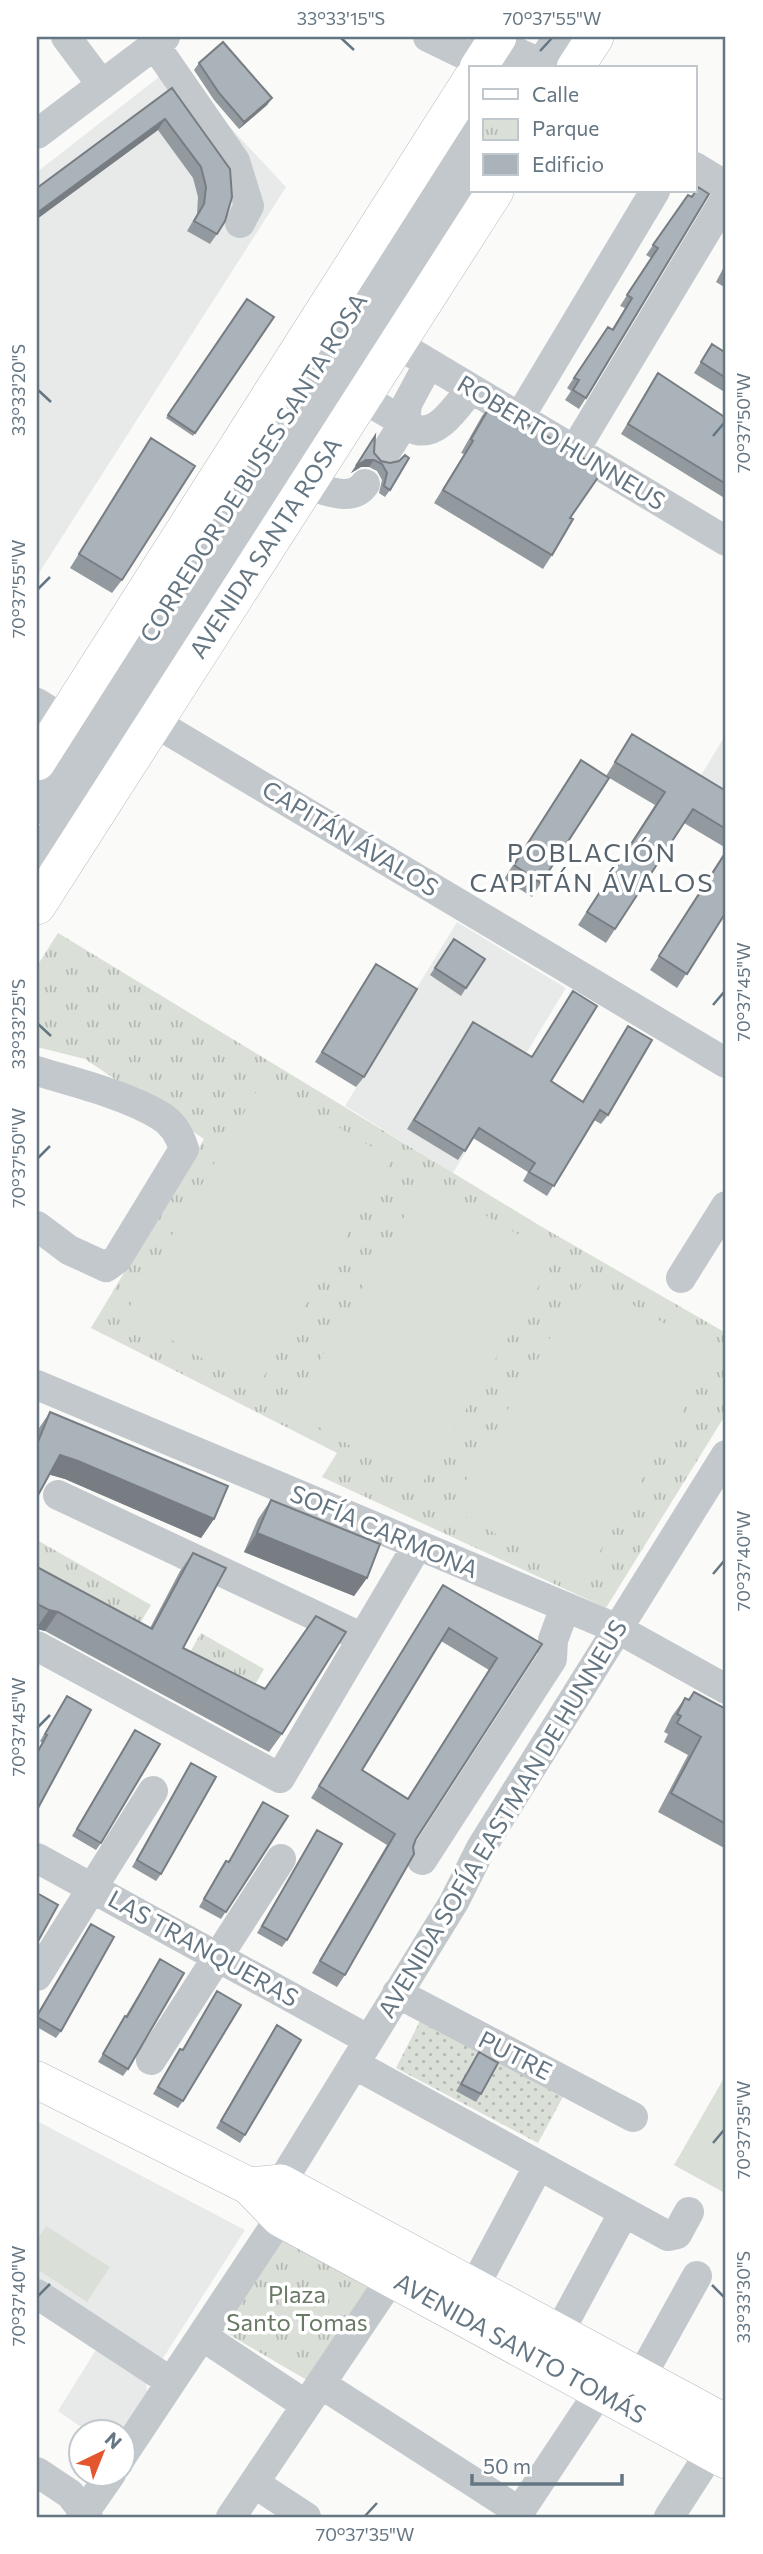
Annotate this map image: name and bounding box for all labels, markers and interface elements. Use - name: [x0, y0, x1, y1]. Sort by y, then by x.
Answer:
- text: 33°33'15"S: [297, 7, 385, 29]
- text: 70°37'55"W: [503, 7, 601, 29]
- legend: [469, 66, 696, 192]
- text: Calle: [532, 81, 579, 106]
- text: Parque: [532, 115, 599, 140]
- text: Edificio: [532, 151, 604, 176]
- street label: CORREDOR DE BUSES SANTA ROSA: [133, 287, 373, 647]
- text: 33°33'20"S: [7, 344, 29, 436]
- street label: ROBERTO HUNNEUS: [453, 368, 671, 515]
- text: 70°37'50"W: [732, 373, 754, 473]
- street label: AVENIDA SANTA ROSA: [182, 431, 347, 663]
- text: 70°37'55"W: [7, 540, 29, 638]
- street label: CAPITÁN ÁVALOS: [257, 774, 444, 902]
- district label: POBLACIÓN CAPITÁN ÁVALOS: [469, 836, 715, 897]
- text: 70°37'45"W: [732, 942, 754, 1042]
- text: 33°33'25"S: [7, 979, 29, 1069]
- text: 70°37'50"W: [7, 1108, 29, 1208]
- street label: SOFÍA CARMONA: [286, 1478, 483, 1583]
- text: 70°37'40"W: [732, 1511, 754, 1611]
- street label: AVENIDA SOFÍA EASTMAN DE HUNNEUS: [371, 1614, 632, 2022]
- text: 70°37'45"W: [7, 1677, 29, 1777]
- street label: LAS TRANQUERAS: [103, 1883, 304, 2012]
- street label: PUTRE: [474, 2024, 557, 2085]
- text: 70°37'35"W: [732, 2081, 754, 2179]
- text: 70°37'40"W: [7, 2246, 29, 2346]
- text: 33°33'30"S: [732, 2251, 754, 2343]
- street label: AVENIDA SANTO TOMÁS: [390, 2266, 652, 2429]
- park label: Plaza Santo Tomas: [226, 2279, 368, 2336]
- north arrow: [66, 2418, 136, 2488]
- text: N: [101, 2427, 127, 2453]
- scale bar: [472, 2442, 623, 2486]
- text: 50 m: [483, 2453, 531, 2478]
- text: 70°37'35"W: [316, 2523, 414, 2545]

